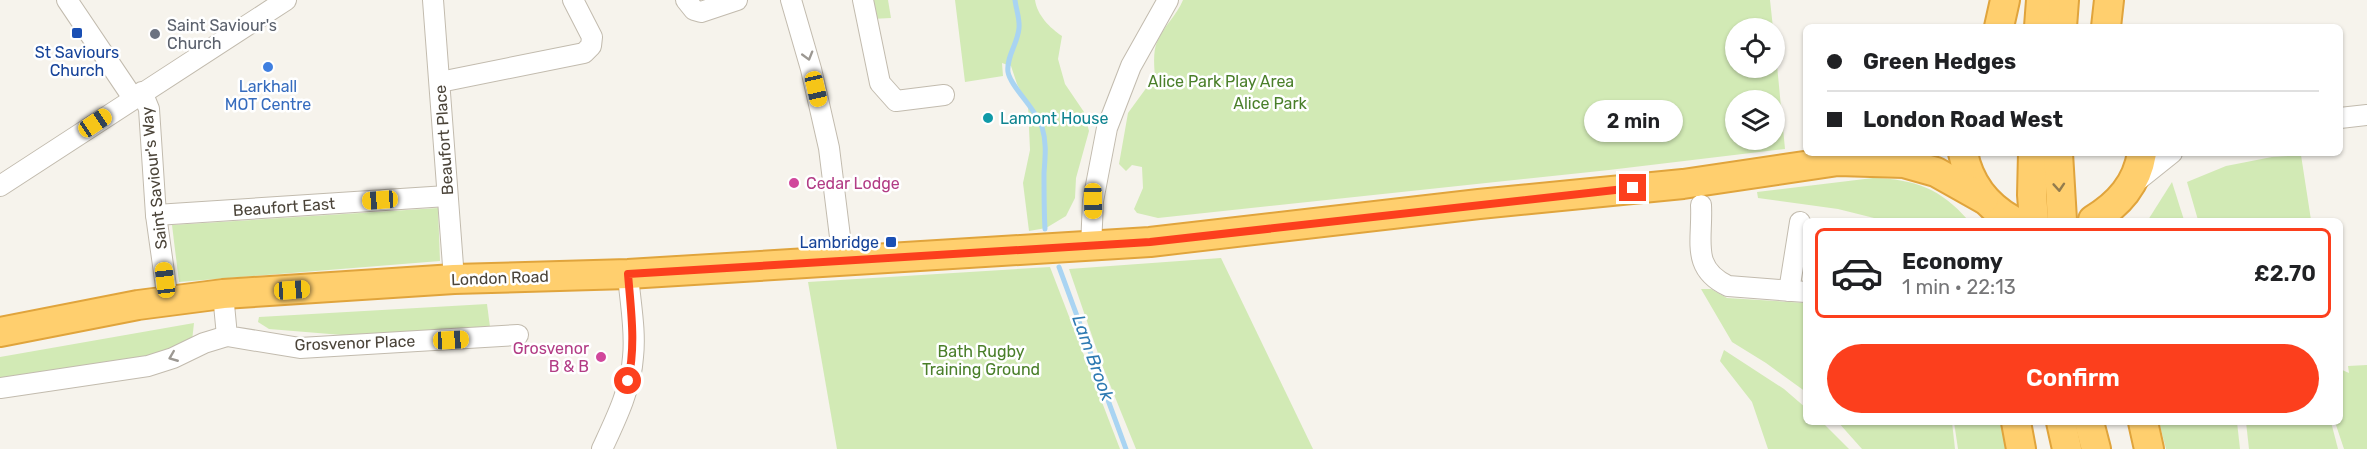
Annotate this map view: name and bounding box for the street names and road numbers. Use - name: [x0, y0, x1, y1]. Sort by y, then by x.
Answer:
- street label: Beaufort Place: [431, 84, 457, 196]
- street label: Saint Saviour's Way: [137, 105, 171, 250]
- street label: Beaufort East: [232, 194, 336, 220]
- street label: London Road: [451, 267, 549, 289]
- street label: Grosvenor Place: [294, 331, 416, 355]

